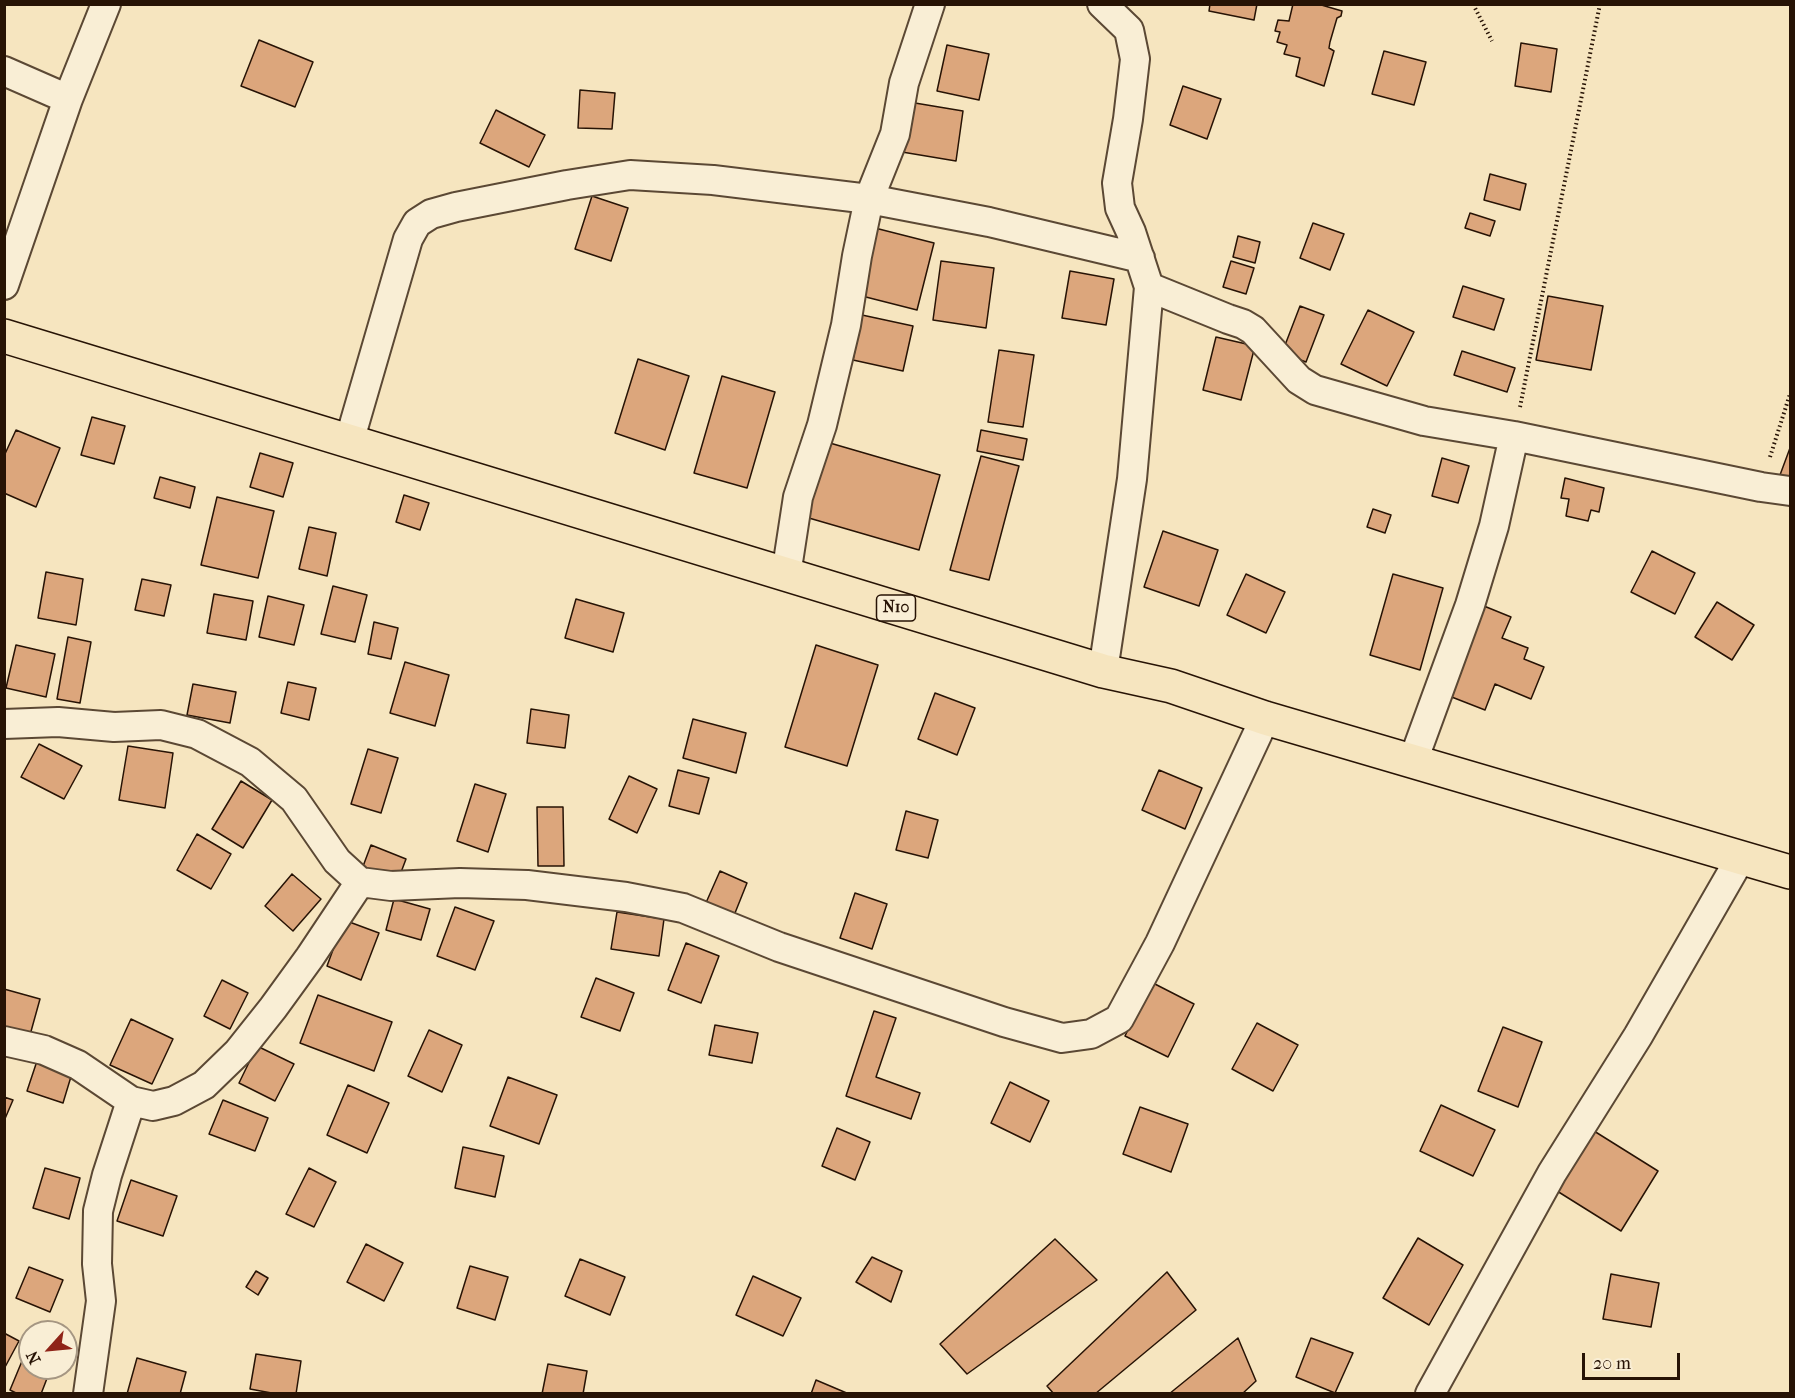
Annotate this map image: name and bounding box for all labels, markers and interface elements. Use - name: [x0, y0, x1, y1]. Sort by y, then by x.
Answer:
- road number: N10: [876, 595, 916, 621]
- north arrow: [18, 1320, 78, 1380]
- scale bar: [1585, 1341, 1682, 1379]
- text: N: [22, 1348, 45, 1367]
- text: 20 m: [1593, 1353, 1631, 1374]

